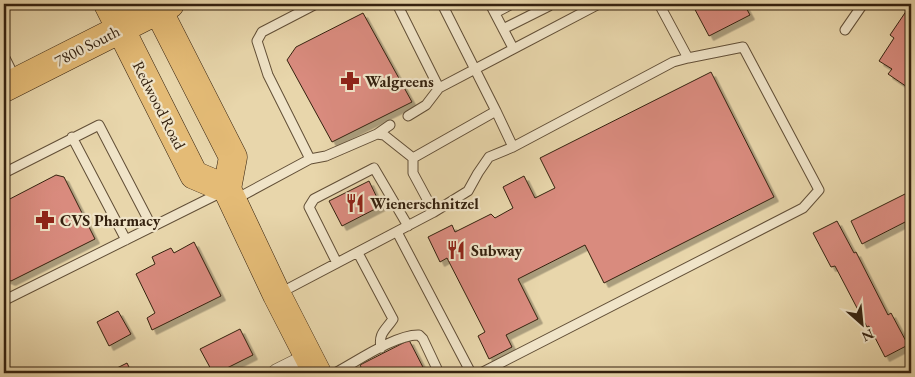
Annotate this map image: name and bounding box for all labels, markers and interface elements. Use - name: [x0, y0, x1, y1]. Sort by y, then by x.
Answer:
- street label: 7800 South: [51, 21, 123, 71]
- street label: Redwood Road: [128, 57, 191, 154]
- pharmacy icon: Walgreens: [339, 70, 361, 92]
- place label: Walgreens: [365, 71, 434, 92]
- restaurant icon: Wienerschnitzel: [344, 192, 366, 214]
- place label: Wienerschnitzel: [370, 193, 479, 214]
- pharmacy icon: CVS Pharmacy: [34, 209, 56, 231]
- place label: CVS Pharmacy: [60, 210, 161, 231]
- restaurant icon: Subway: [445, 239, 467, 261]
- place label: Subway: [471, 240, 522, 261]
- north arrow: [838, 300, 888, 350]
- text: N: [858, 325, 877, 346]

